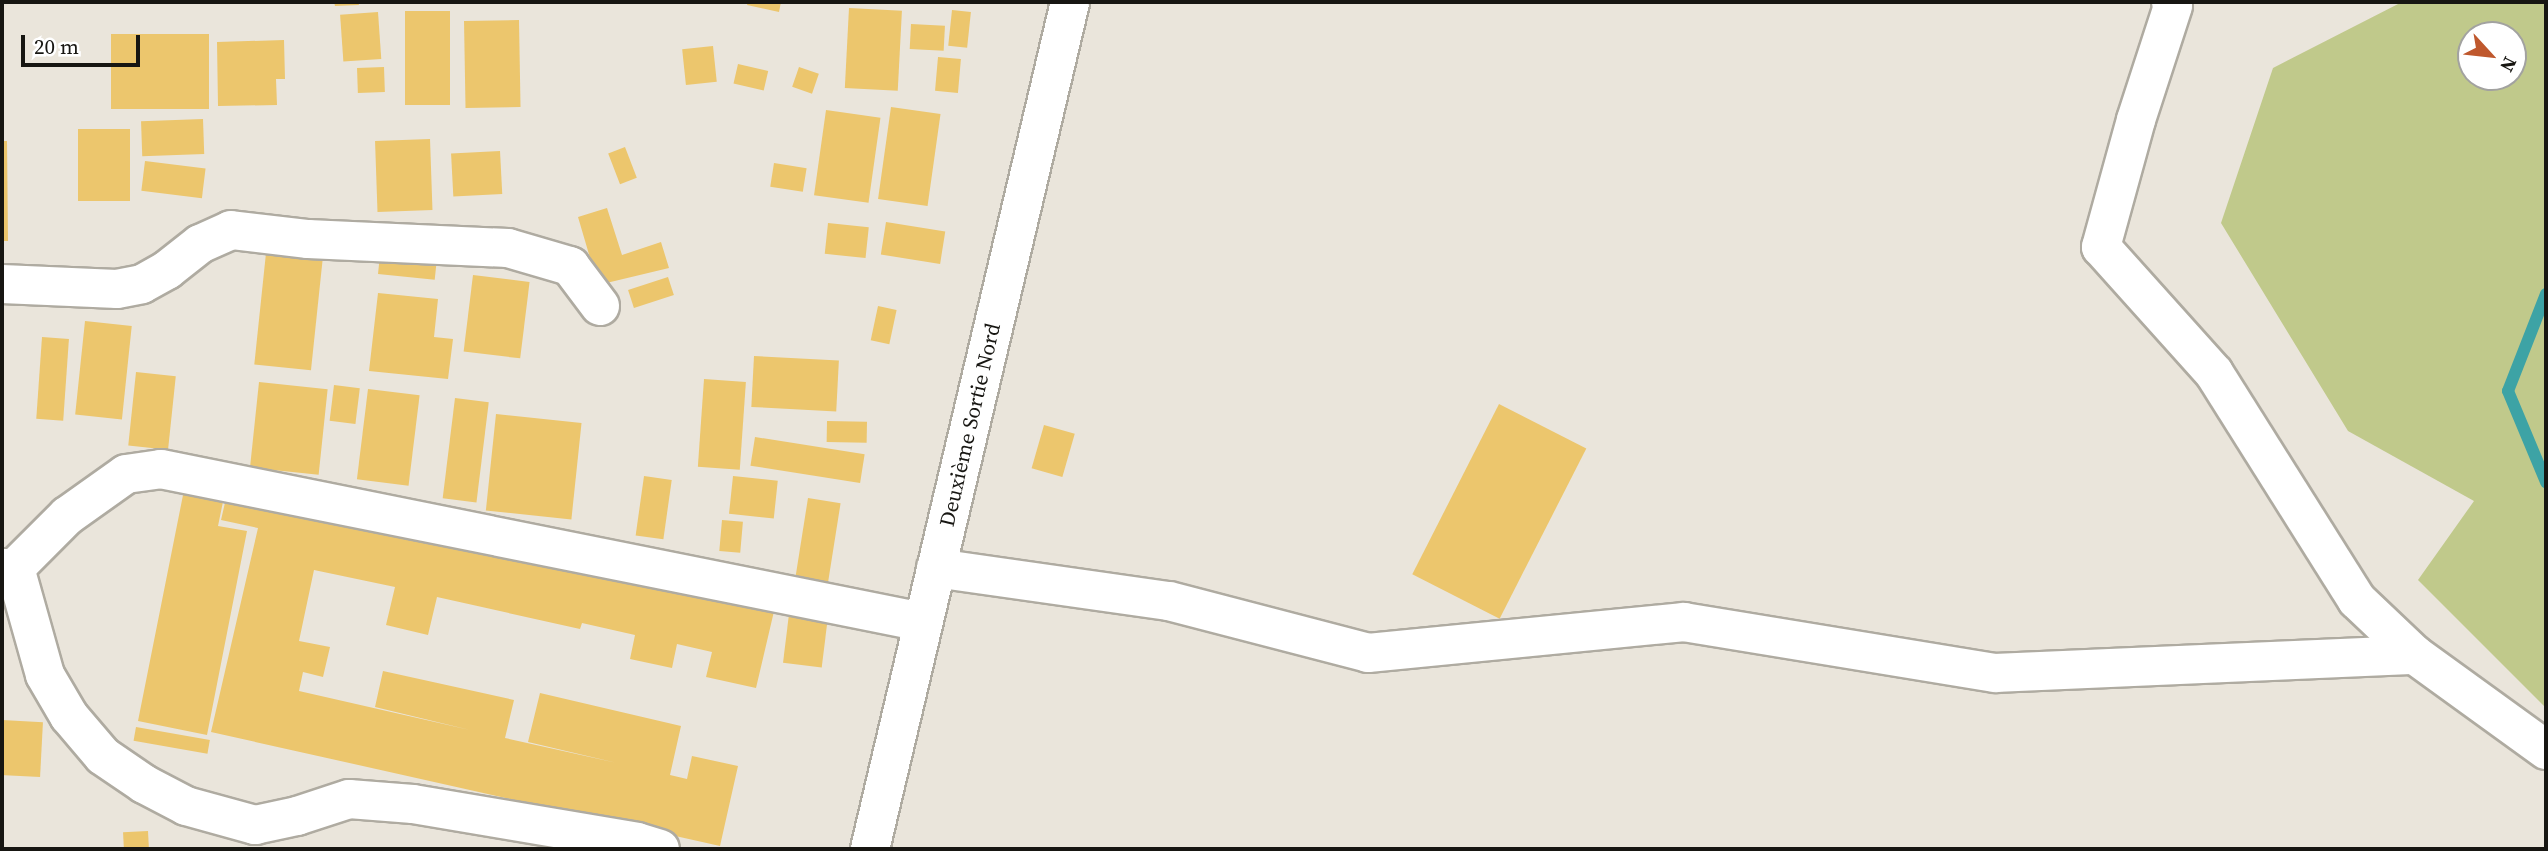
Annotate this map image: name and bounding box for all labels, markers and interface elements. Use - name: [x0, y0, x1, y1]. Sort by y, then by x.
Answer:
- scale bar: [24, 21, 144, 65]
- north arrow: [2457, 21, 2527, 91]
- text: 20 m: [34, 32, 79, 61]
- text: N: [2494, 53, 2524, 77]
- street label: Deuxième Sortie Nord: [934, 321, 1006, 529]

